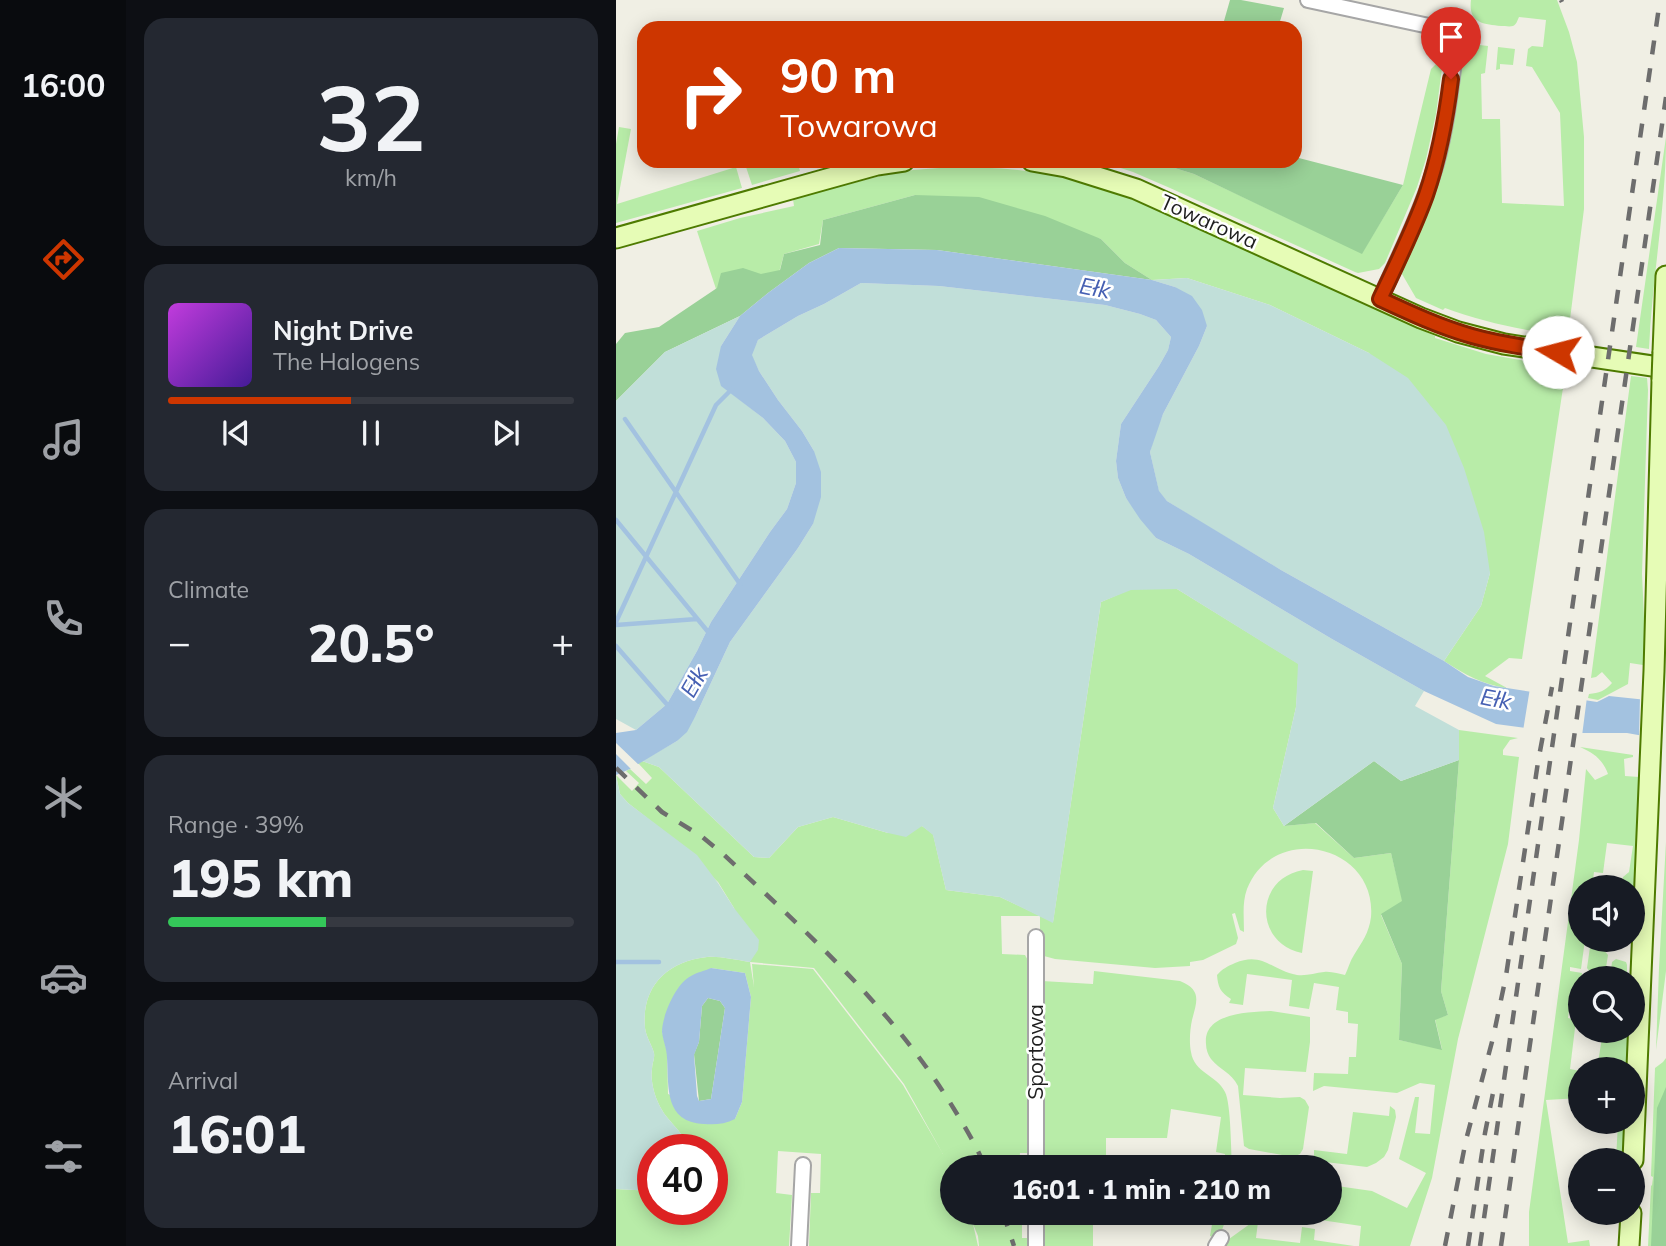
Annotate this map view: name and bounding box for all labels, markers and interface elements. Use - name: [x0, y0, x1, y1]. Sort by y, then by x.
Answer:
- pin: [1421, 7, 1481, 79]
- icon: arrive: [1432, 18, 1470, 56]
- text: 90 m: [780, 44, 896, 105]
- icon: right: [665, 49, 756, 140]
- text: 32: [316, 60, 426, 174]
- text: 16:00: [21, 65, 105, 105]
- text: Towarowa: [780, 105, 938, 145]
- text: km/h: [345, 163, 397, 192]
- street label: Towarowa: [1157, 188, 1262, 254]
- icon: directions: [39, 235, 88, 284]
- water label: Ełk: [1077, 270, 1114, 305]
- text: Night Drive: [273, 314, 413, 347]
- position arrow: [1521, 315, 1595, 389]
- text: The Halogens: [273, 347, 420, 376]
- icon: previous: [217, 414, 255, 452]
- icon: pause: [352, 414, 390, 452]
- icon: next: [487, 414, 525, 452]
- icon: music: [39, 415, 88, 464]
- text: Climate: [168, 575, 249, 604]
- icon: phone: [39, 594, 88, 643]
- text: 20.5°: [307, 610, 435, 675]
- text: −: [168, 618, 191, 666]
- text: +: [551, 618, 574, 666]
- water label: Ełk: [673, 660, 714, 702]
- water label: Ełk: [1478, 681, 1515, 716]
- icon: climate: [39, 773, 88, 822]
- text: Range · 39%: [168, 810, 304, 839]
- text: 195 km: [168, 845, 353, 910]
- map controls: [1568, 875, 1645, 1225]
- button: sound: [1568, 875, 1645, 952]
- icon: car: [39, 953, 88, 1002]
- button: search: [1568, 966, 1645, 1043]
- street label: Sportowa: [1022, 1004, 1048, 1100]
- button: +: [1568, 1057, 1645, 1134]
- text: Arrival: [168, 1066, 238, 1095]
- text: 16:01: [168, 1101, 306, 1166]
- icon: filters: [39, 1132, 88, 1181]
- speed limit sign: 40: [637, 1134, 728, 1225]
- button: −: [1568, 1148, 1645, 1225]
- text: 16:01 · 1 min · 210 m: [1011, 1173, 1271, 1206]

